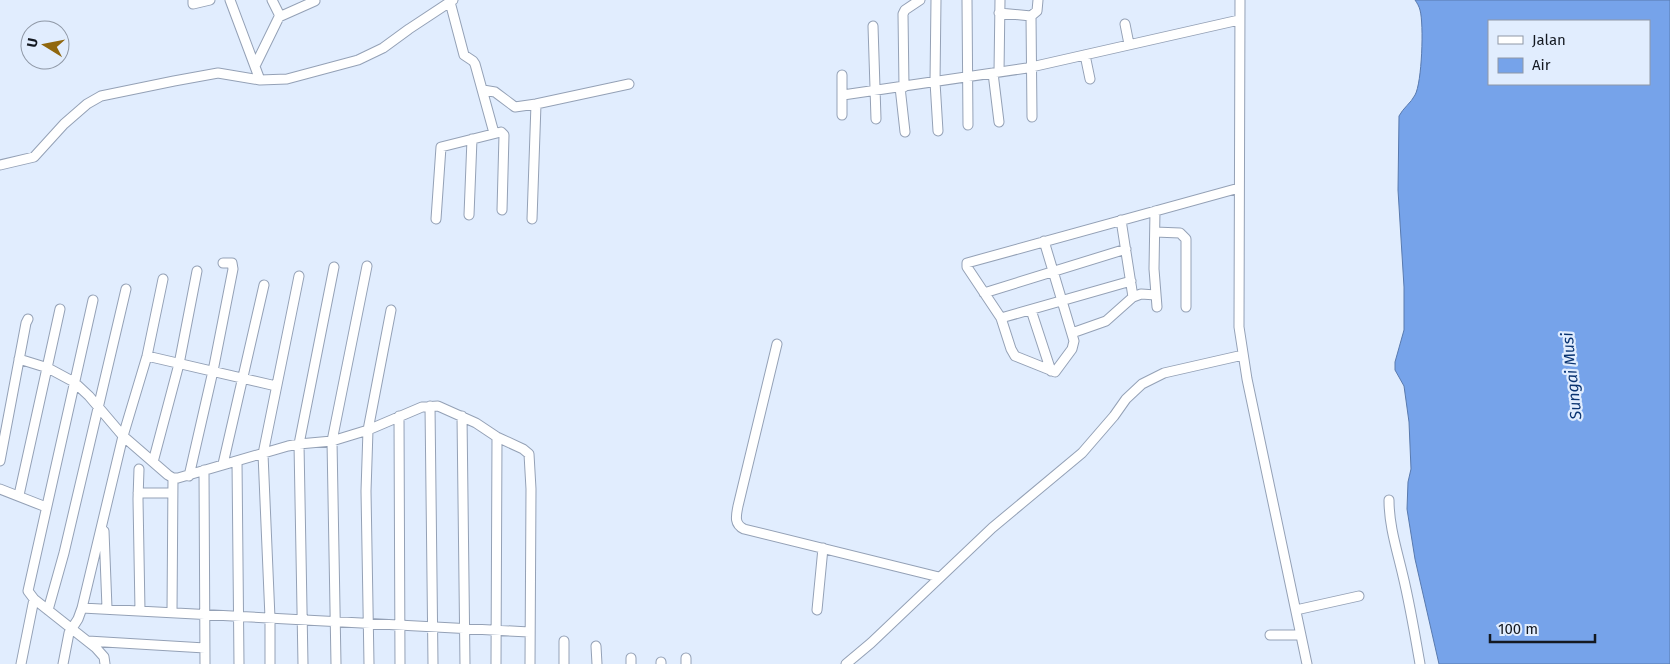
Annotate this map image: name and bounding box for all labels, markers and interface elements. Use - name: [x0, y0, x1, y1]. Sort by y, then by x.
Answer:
- north arrow: [20, 20, 70, 70]
- legend: [1488, 20, 1650, 85]
- text: Jalan: [1532, 31, 1566, 49]
- text: U: [24, 37, 42, 49]
- text: Air: [1532, 56, 1551, 74]
- water label: Sungai Musi: [1557, 331, 1586, 421]
- scale bar: [1490, 612, 1595, 644]
- text: 100 m: [1498, 620, 1538, 638]

